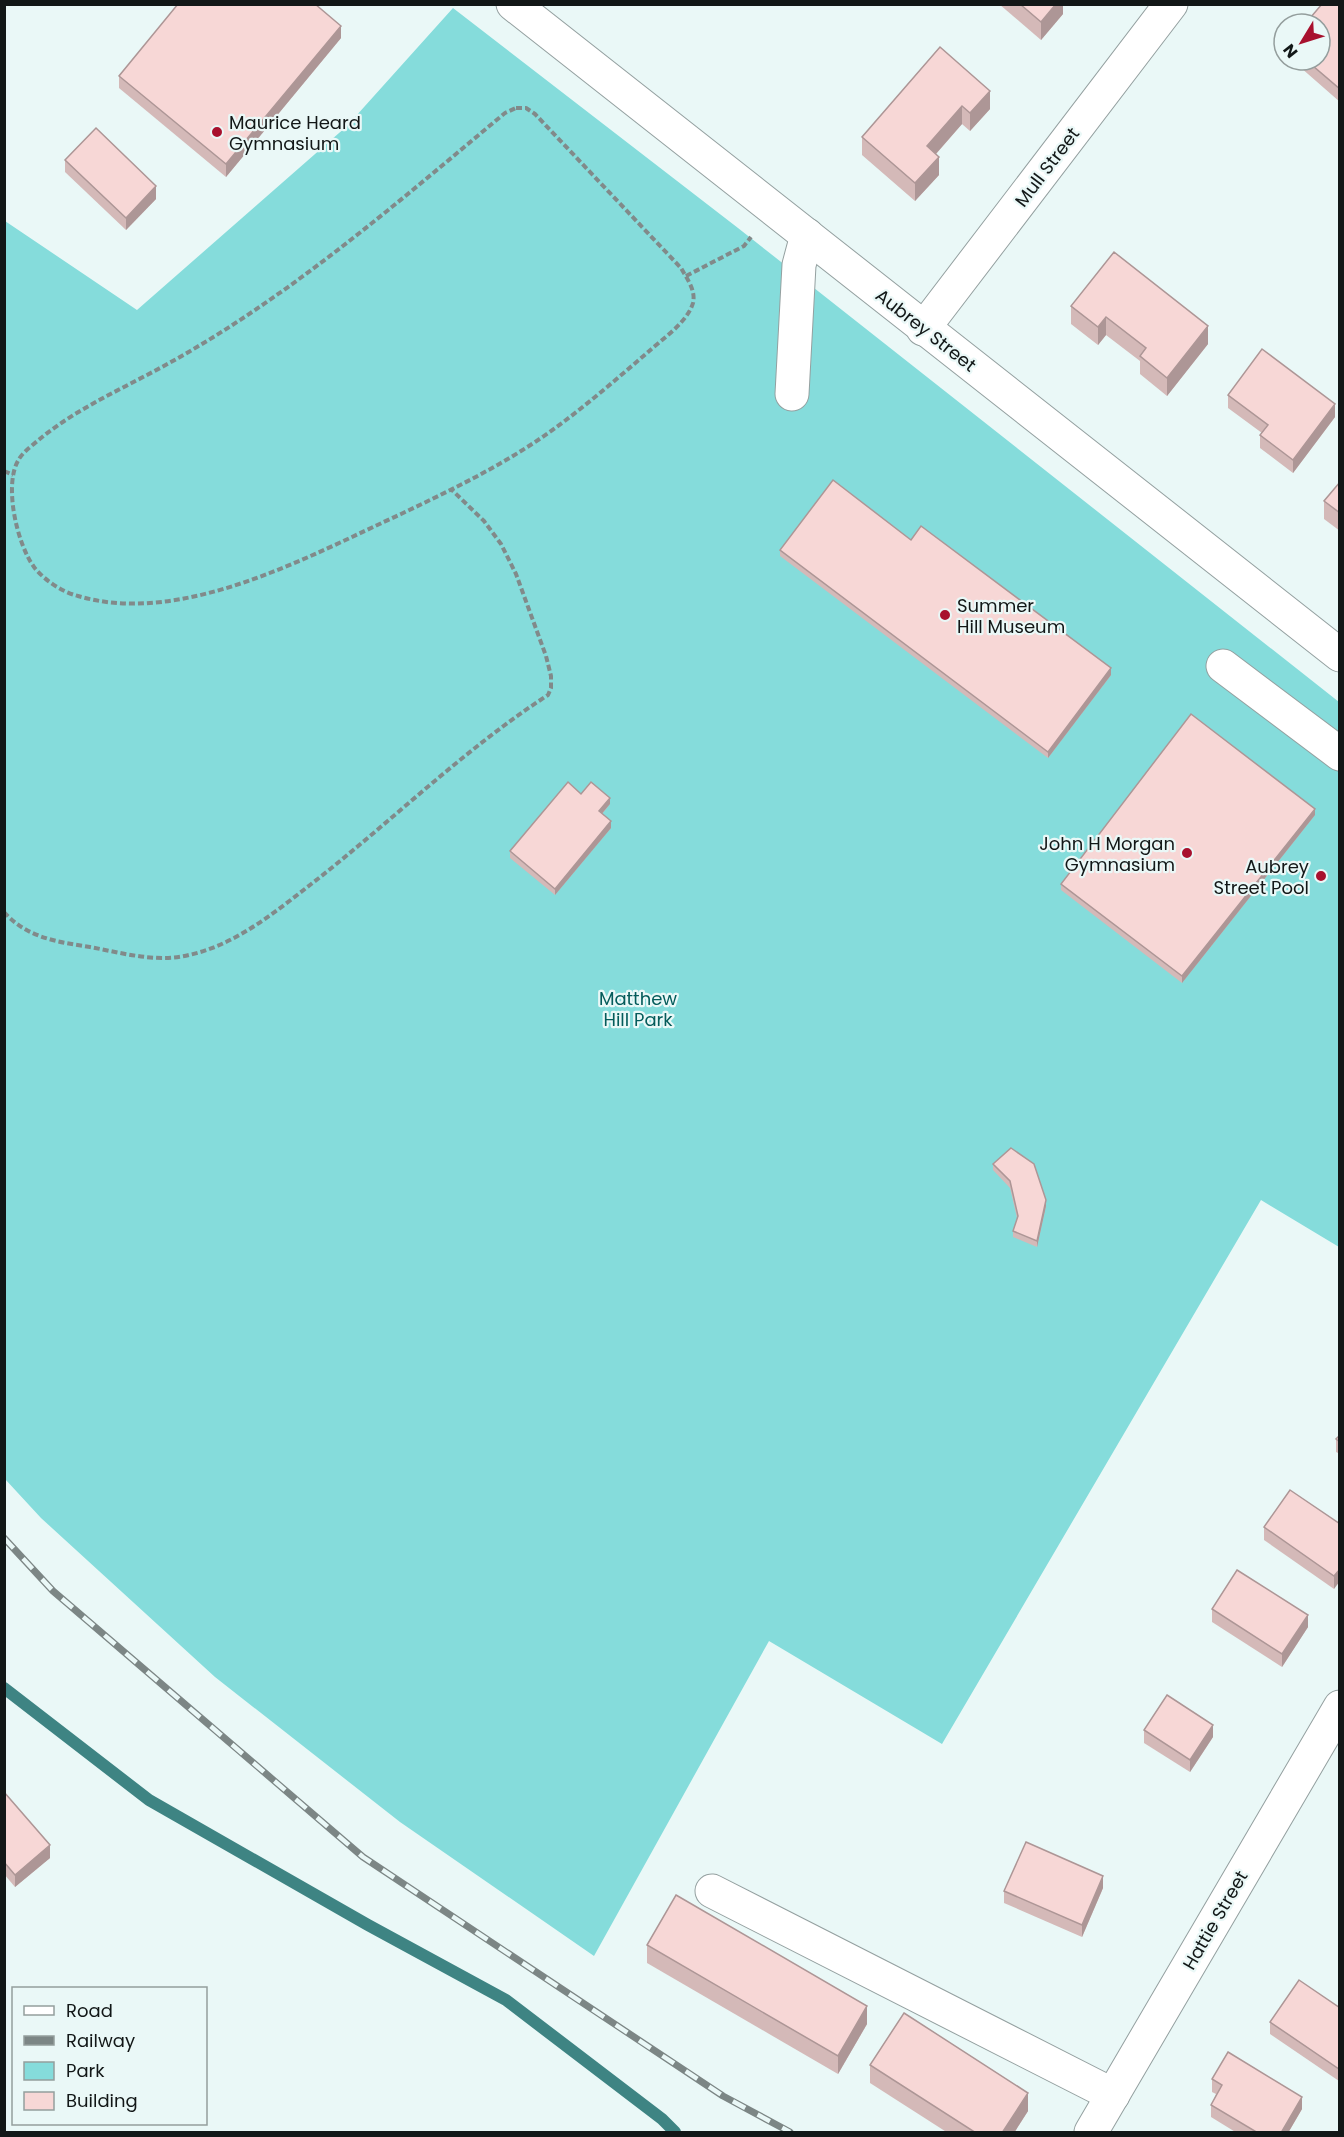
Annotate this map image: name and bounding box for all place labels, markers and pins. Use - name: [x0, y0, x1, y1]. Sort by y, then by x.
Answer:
- place label: Maurice Heard Gymnasium: [229, 110, 361, 156]
- marker: Maurice Heard Gymnasium: [210, 125, 224, 139]
- place label: Summer Hill Museum: [957, 593, 1065, 639]
- marker: Summer Hill Museum: [938, 608, 952, 622]
- place label: John H Morgan Gymnasium: [1039, 831, 1175, 877]
- marker: John H Morgan Gymnasium: [1180, 846, 1194, 860]
- place label: Aubrey Street Pool: [1214, 854, 1309, 900]
- marker: Aubrey Street Pool: [1314, 869, 1328, 883]

